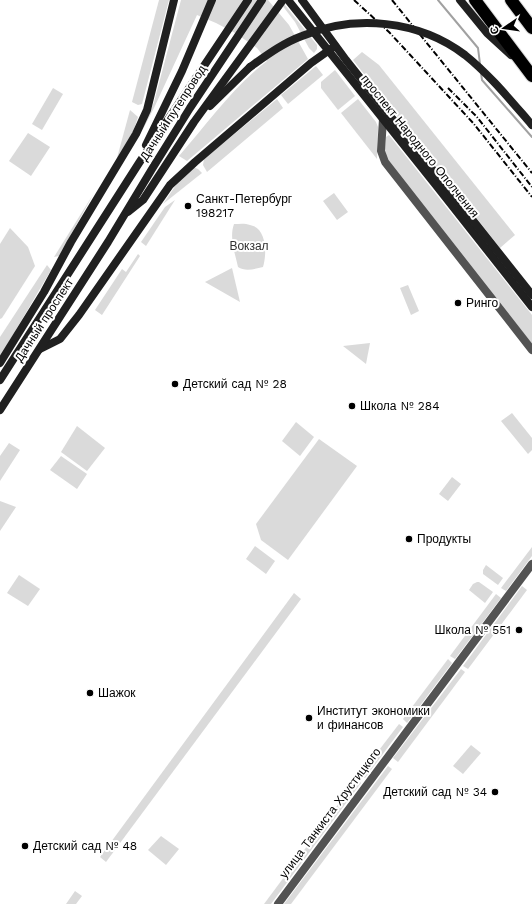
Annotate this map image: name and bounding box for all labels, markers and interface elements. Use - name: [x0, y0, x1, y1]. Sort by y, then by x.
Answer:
- north arrow: [484, 8, 524, 48]
- text: С: [488, 25, 502, 35]
- street label: Дачный путепровод: [137, 63, 209, 163]
- street label: проспект Народного Ополчения: [358, 72, 482, 220]
- place label: Санкт-Петербург 198217: [196, 192, 293, 220]
- marker: Санкт-Петербург 198217: [183, 201, 193, 211]
- park label: Вокзал: [229, 239, 269, 253]
- street label: Дачный проспект: [12, 275, 76, 364]
- place label: Ринго: [466, 296, 498, 310]
- marker: Ринго: [453, 298, 463, 308]
- place label: Детский сад № 28: [183, 377, 287, 391]
- marker: Детский сад № 28: [170, 379, 180, 389]
- place label: Школа № 284: [360, 399, 440, 413]
- marker: Школа № 284: [347, 401, 357, 411]
- place label: Продукты: [417, 532, 471, 546]
- marker: Продукты: [404, 534, 414, 544]
- place label: Школа № 551: [435, 623, 511, 637]
- marker: Школа № 551: [514, 625, 524, 635]
- place label: Шажок: [98, 686, 136, 700]
- marker: Шажок: [85, 688, 95, 698]
- place label: Институт экономики и финансов: [317, 704, 430, 732]
- marker: Институт экономики и финансов: [304, 713, 314, 723]
- street label: улица Танкиста Хрустицкого: [276, 745, 384, 881]
- place label: Детский сад № 34: [383, 785, 487, 799]
- marker: Детский сад № 34: [490, 787, 500, 797]
- place label: Детский сад № 48: [33, 839, 137, 853]
- marker: Детский сад № 48: [20, 841, 30, 851]

